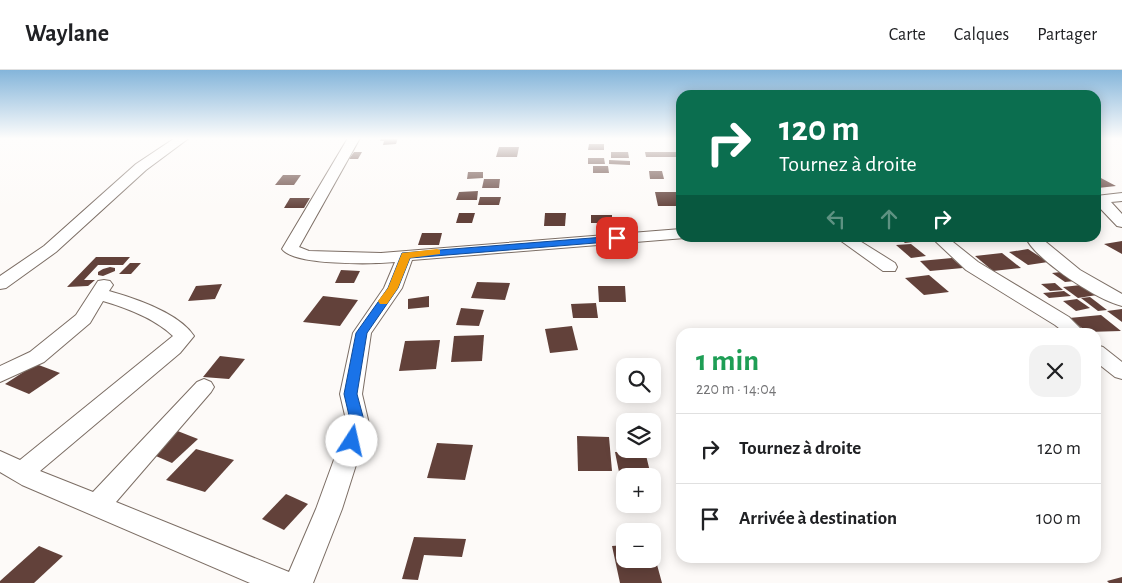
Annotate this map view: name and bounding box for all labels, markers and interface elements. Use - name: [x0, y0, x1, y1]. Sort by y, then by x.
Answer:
- text: Waylane: [25, 22, 109, 46]
- text: Carte: [889, 26, 926, 44]
- text: Calques: [954, 26, 1009, 44]
- text: Partager: [1037, 26, 1097, 44]
- icon: right: [696, 110, 761, 175]
- text: 120 m: [779, 112, 860, 147]
- text: Tournez à droite: [779, 153, 917, 175]
- icon: left: [822, 205, 850, 233]
- icon: ahead: [875, 205, 903, 233]
- icon: right: [928, 205, 956, 233]
- pin: [596, 217, 638, 259]
- icon: arrive: [603, 224, 631, 252]
- button: close: [1029, 345, 1081, 397]
- text: 1 min: [696, 346, 759, 376]
- map controls: [616, 358, 661, 568]
- button: search: [616, 358, 661, 403]
- text: 220 m · 14:04: [696, 381, 776, 397]
- button: layers: [616, 413, 661, 458]
- position arrow: [325, 414, 377, 466]
- icon: right: [696, 435, 724, 463]
- text: Tournez à droite: [739, 439, 861, 458]
- text: 120 m: [1037, 439, 1081, 458]
- button: +: [616, 468, 661, 513]
- icon: arrive: [696, 505, 724, 533]
- text: Arrivée à destination: [739, 509, 897, 528]
- text: 100 m: [1036, 509, 1081, 528]
- button: −: [616, 523, 661, 568]

